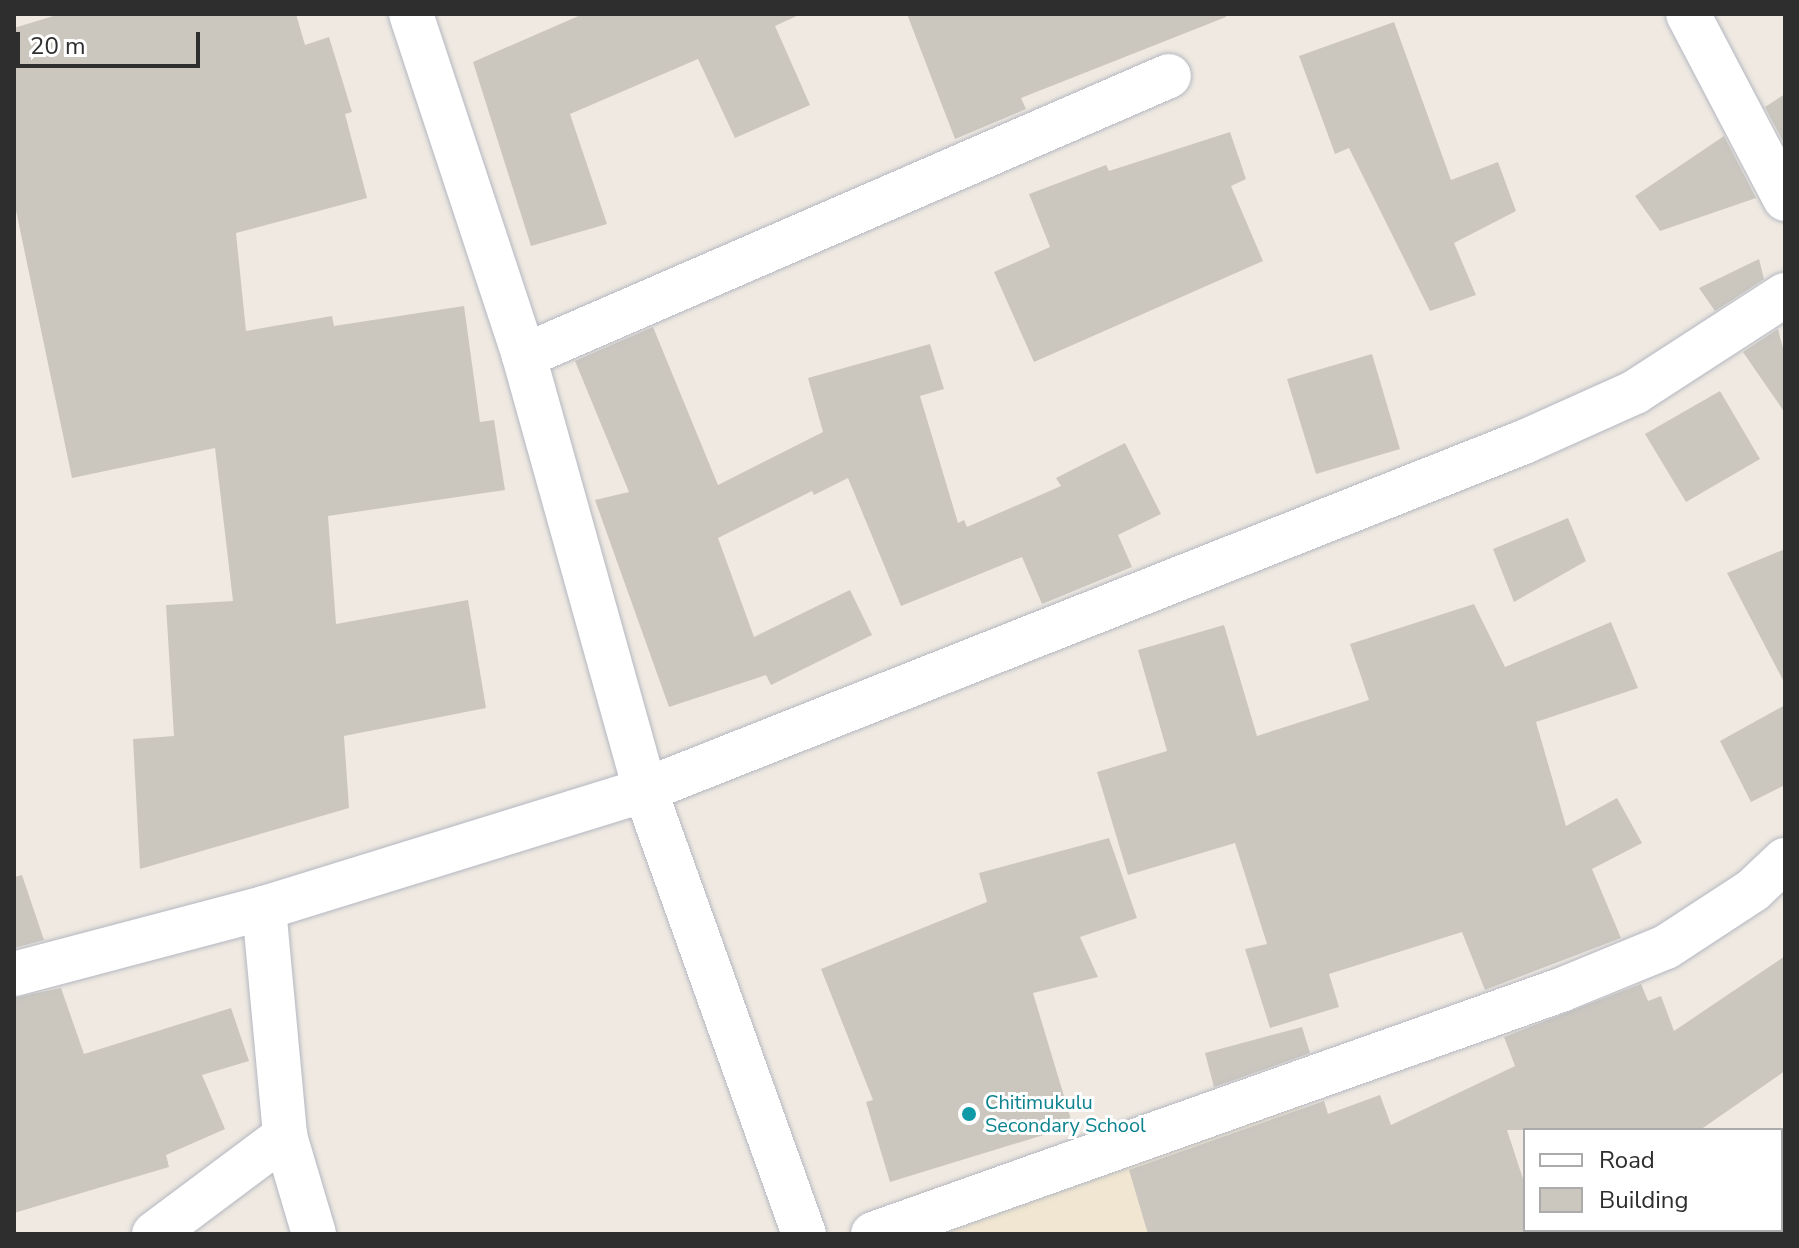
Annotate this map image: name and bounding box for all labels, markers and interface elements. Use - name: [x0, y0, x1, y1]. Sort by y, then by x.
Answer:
- scale bar: [20, 16, 204, 66]
- text: 20 m: [30, 30, 86, 62]
- place label: Chitimukulu Secondary School: [985, 1090, 1146, 1137]
- marker: Chitimukulu Secondary School: [960, 1105, 978, 1123]
- legend: [1523, 1128, 1783, 1232]
- text: Road: [1599, 1144, 1655, 1176]
- text: Building: [1599, 1184, 1689, 1216]

